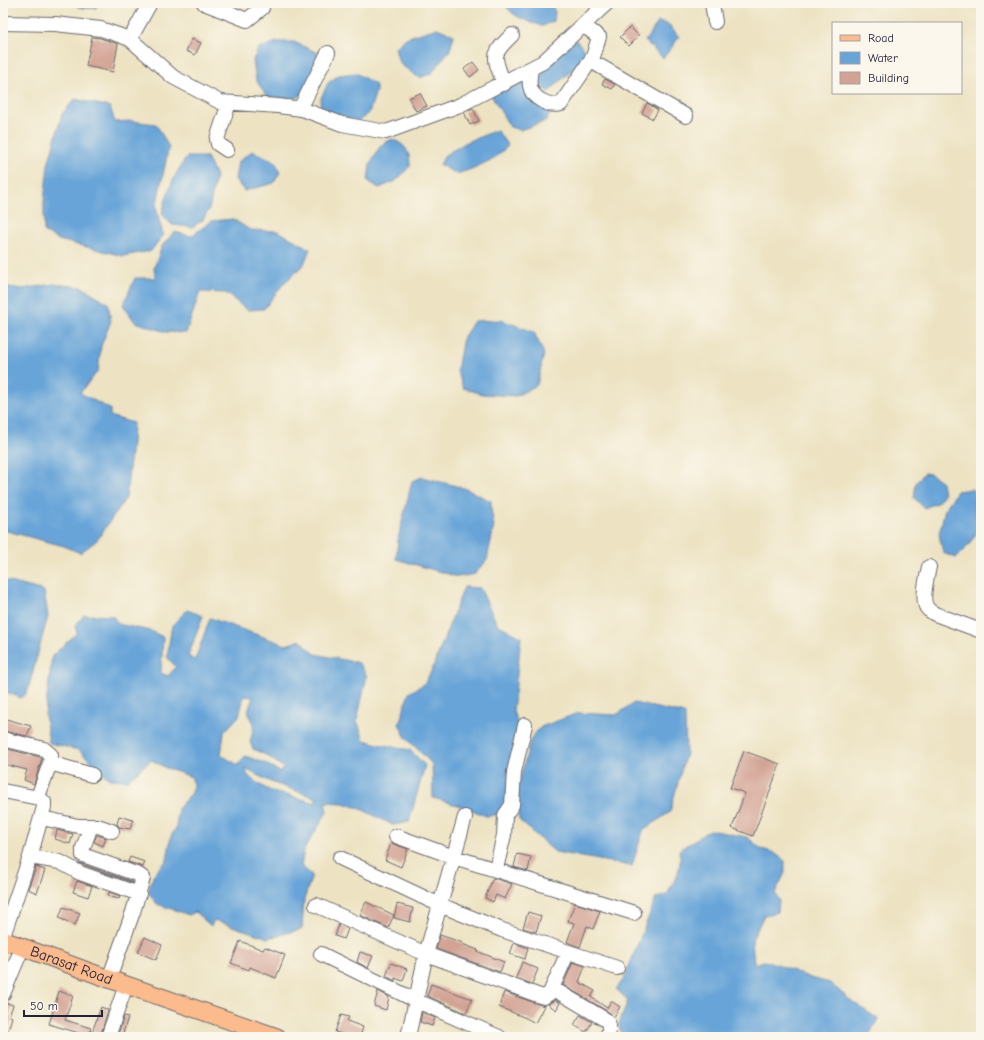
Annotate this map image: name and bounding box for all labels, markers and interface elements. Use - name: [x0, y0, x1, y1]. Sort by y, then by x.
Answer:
- legend: [832, 22, 962, 94]
- text: Road: [868, 31, 894, 45]
- text: Water: [868, 51, 898, 65]
- text: Building: [868, 71, 909, 85]
- street label: Barasat Road: [28, 942, 115, 989]
- scale bar: [24, 992, 102, 1018]
- text: 50 m: [30, 999, 58, 1013]

